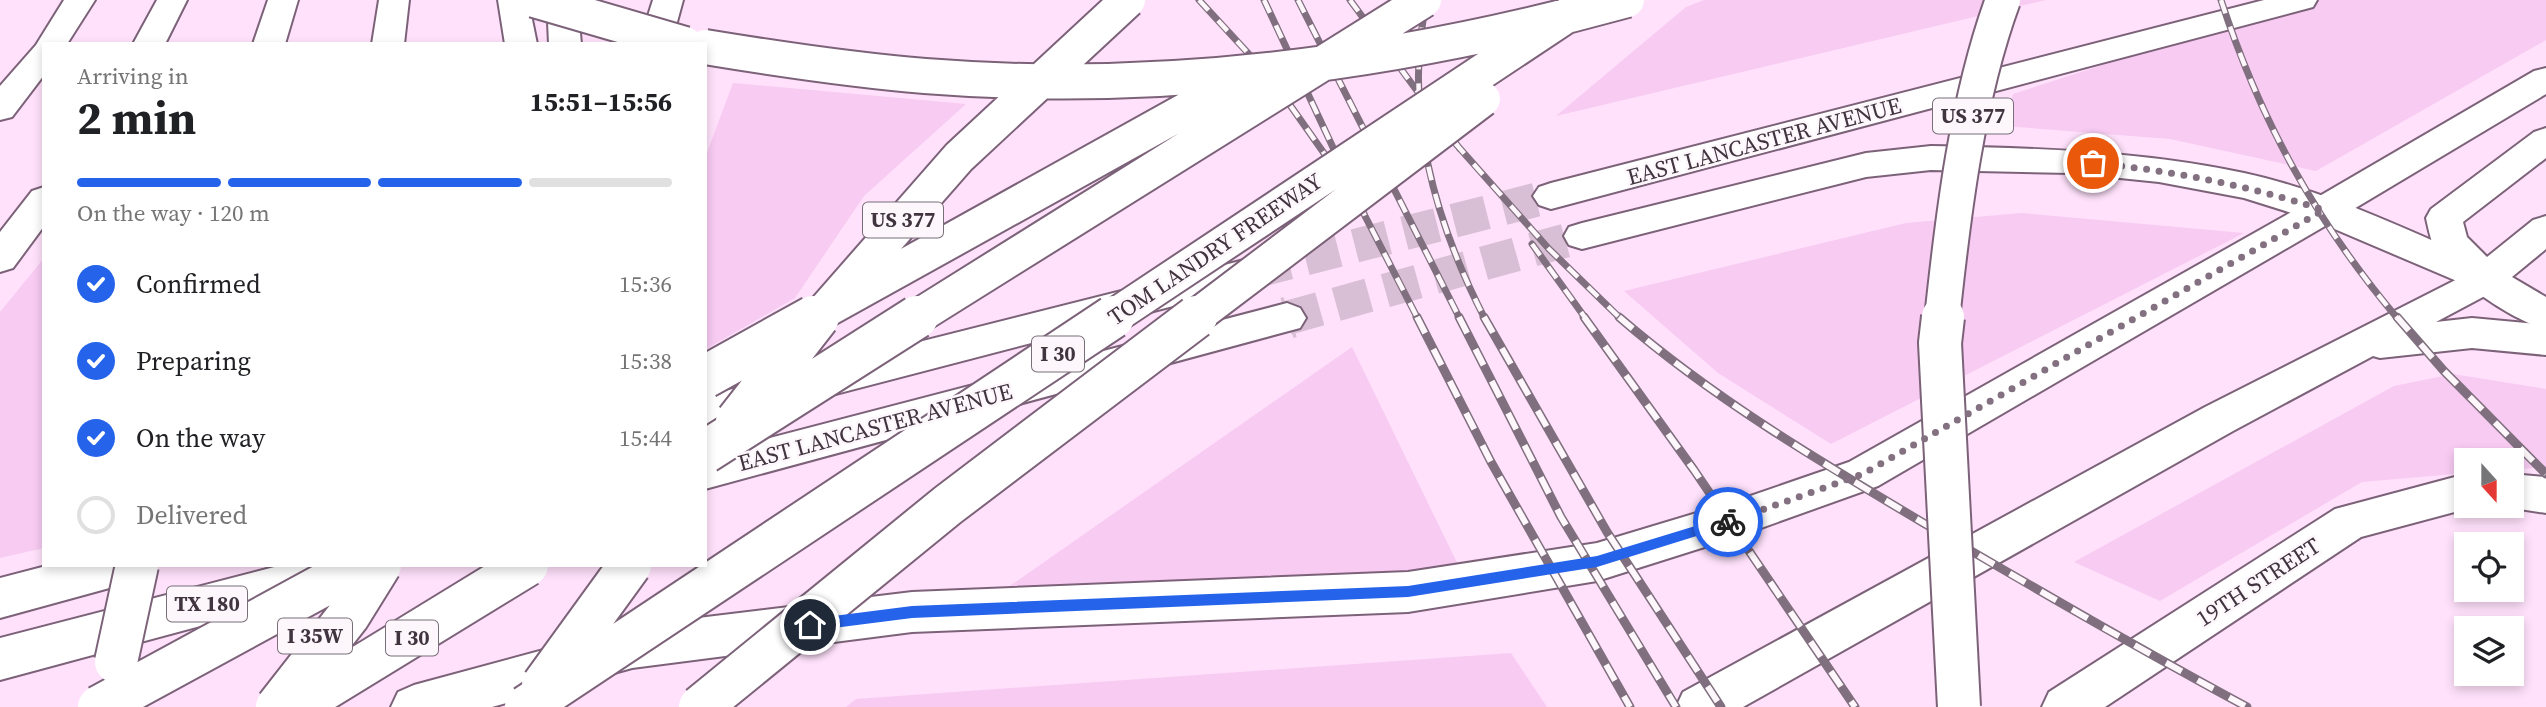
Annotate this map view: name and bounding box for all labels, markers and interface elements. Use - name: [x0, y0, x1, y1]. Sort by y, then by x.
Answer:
- text: Arriving in: [77, 60, 189, 92]
- text: 15:51–15:56: [530, 84, 672, 120]
- text: 2 min: [77, 86, 196, 149]
- street label: EAST LANCASTER AVENUE: [1623, 89, 1905, 193]
- road number: US 377: [1933, 99, 2013, 134]
- pin: [2063, 133, 2123, 193]
- icon: bag: [2074, 144, 2112, 182]
- street label: TOM LANDRY FREEWAY: [1101, 165, 1329, 333]
- text: On the way · 120 m: [77, 197, 270, 229]
- road number: US 377: [863, 202, 943, 238]
- icon: check: [77, 265, 115, 303]
- text: Confirmed: [136, 266, 261, 302]
- text: 15:36: [619, 268, 672, 300]
- road number: I 30: [1032, 336, 1084, 372]
- icon: check: [77, 342, 115, 380]
- text: Preparing: [136, 343, 251, 379]
- text: 15:38: [619, 345, 672, 377]
- street label: EAST LANCASTER AVENUE: [734, 375, 1016, 479]
- icon: check: [77, 419, 115, 457]
- text: On the way: [136, 420, 265, 456]
- text: 15:44: [619, 422, 672, 454]
- north arrow: [2454, 448, 2524, 518]
- map controls: [2454, 448, 2524, 686]
- courier: [1693, 487, 1763, 557]
- text: Delivered: [136, 497, 247, 533]
- icon: bike: [1709, 503, 1747, 541]
- street label: 19TH STREET: [2190, 530, 2327, 634]
- button: locate: [2454, 532, 2524, 602]
- road number: TX 180: [167, 586, 247, 622]
- pin: [780, 595, 840, 655]
- icon: home: [791, 606, 829, 644]
- button: layers: [2454, 616, 2524, 686]
- road number: I 35W: [278, 618, 352, 654]
- road number: I 30: [386, 620, 438, 656]

